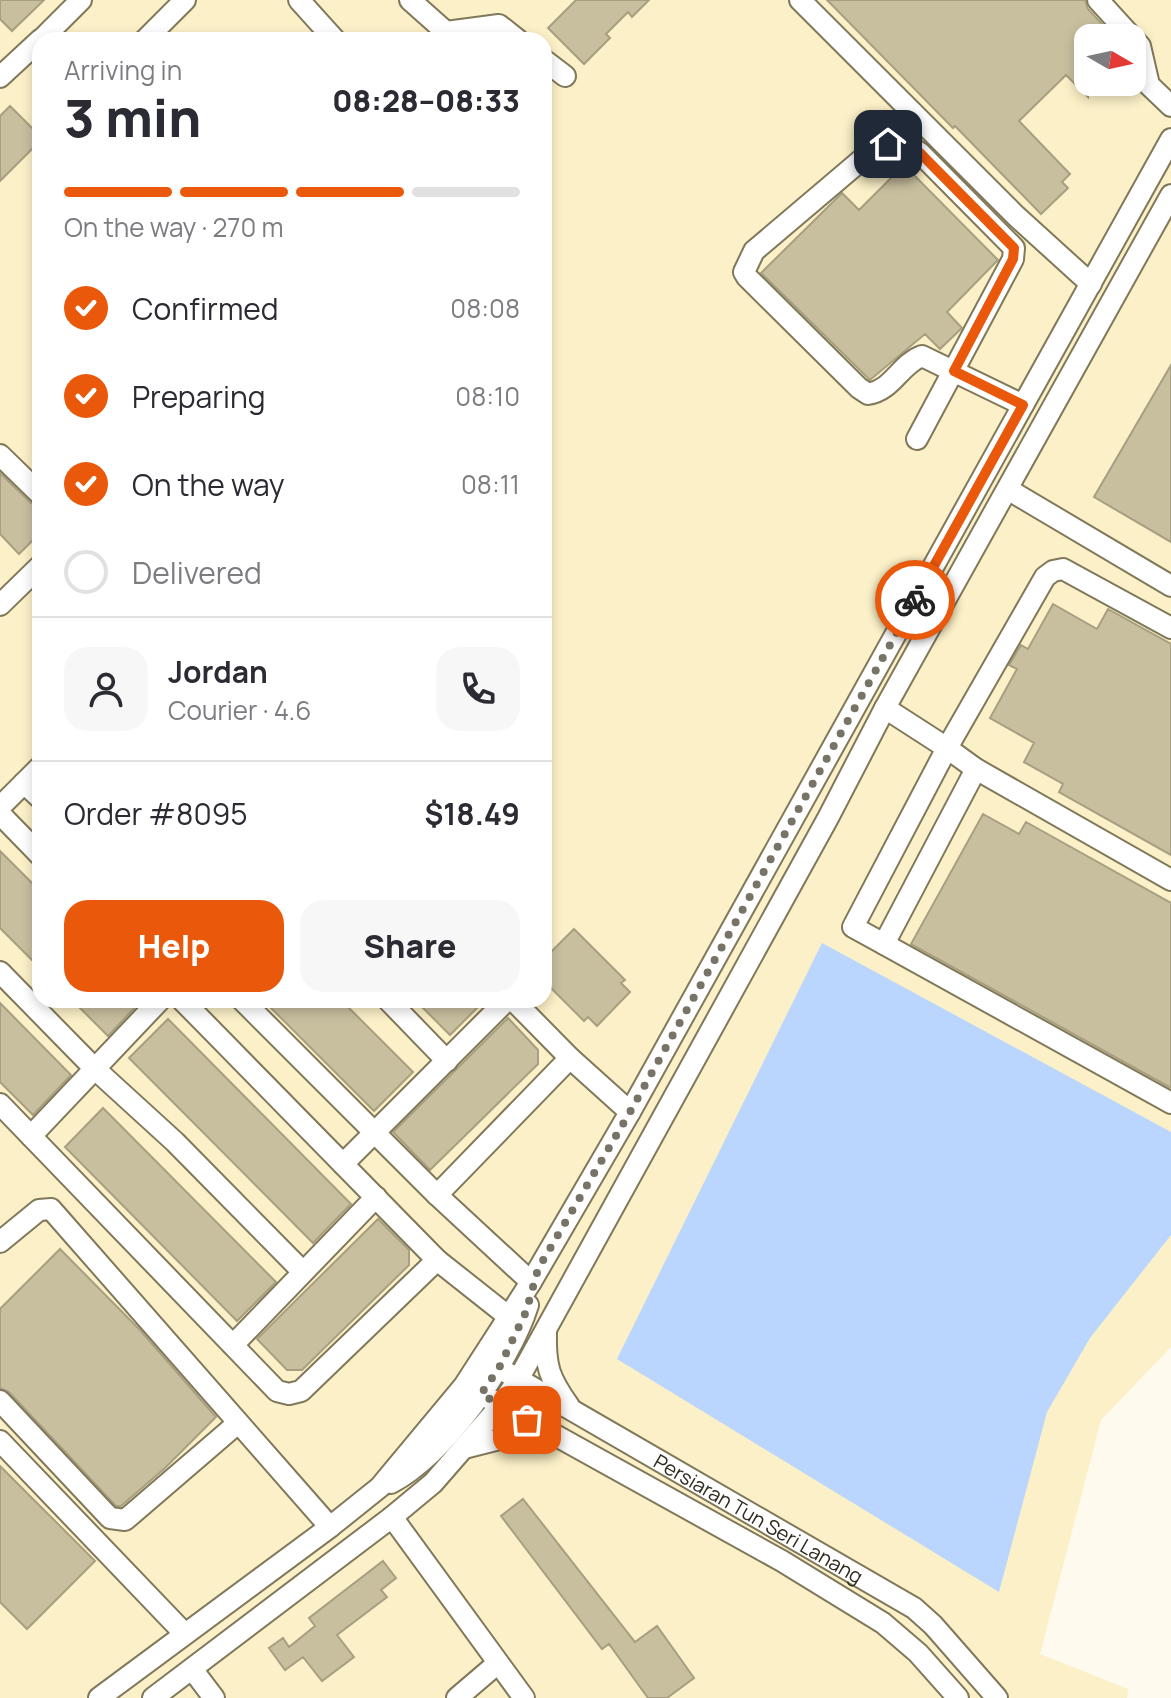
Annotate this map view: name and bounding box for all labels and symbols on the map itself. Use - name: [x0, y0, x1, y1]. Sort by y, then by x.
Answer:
- north arrow: [1074, 24, 1146, 96]
- pin: [854, 110, 922, 178]
- courier: [875, 560, 955, 640]
- pin: [493, 1386, 561, 1454]
- street label: Persiaran Tun Seri Lanang: [649, 1447, 868, 1589]

